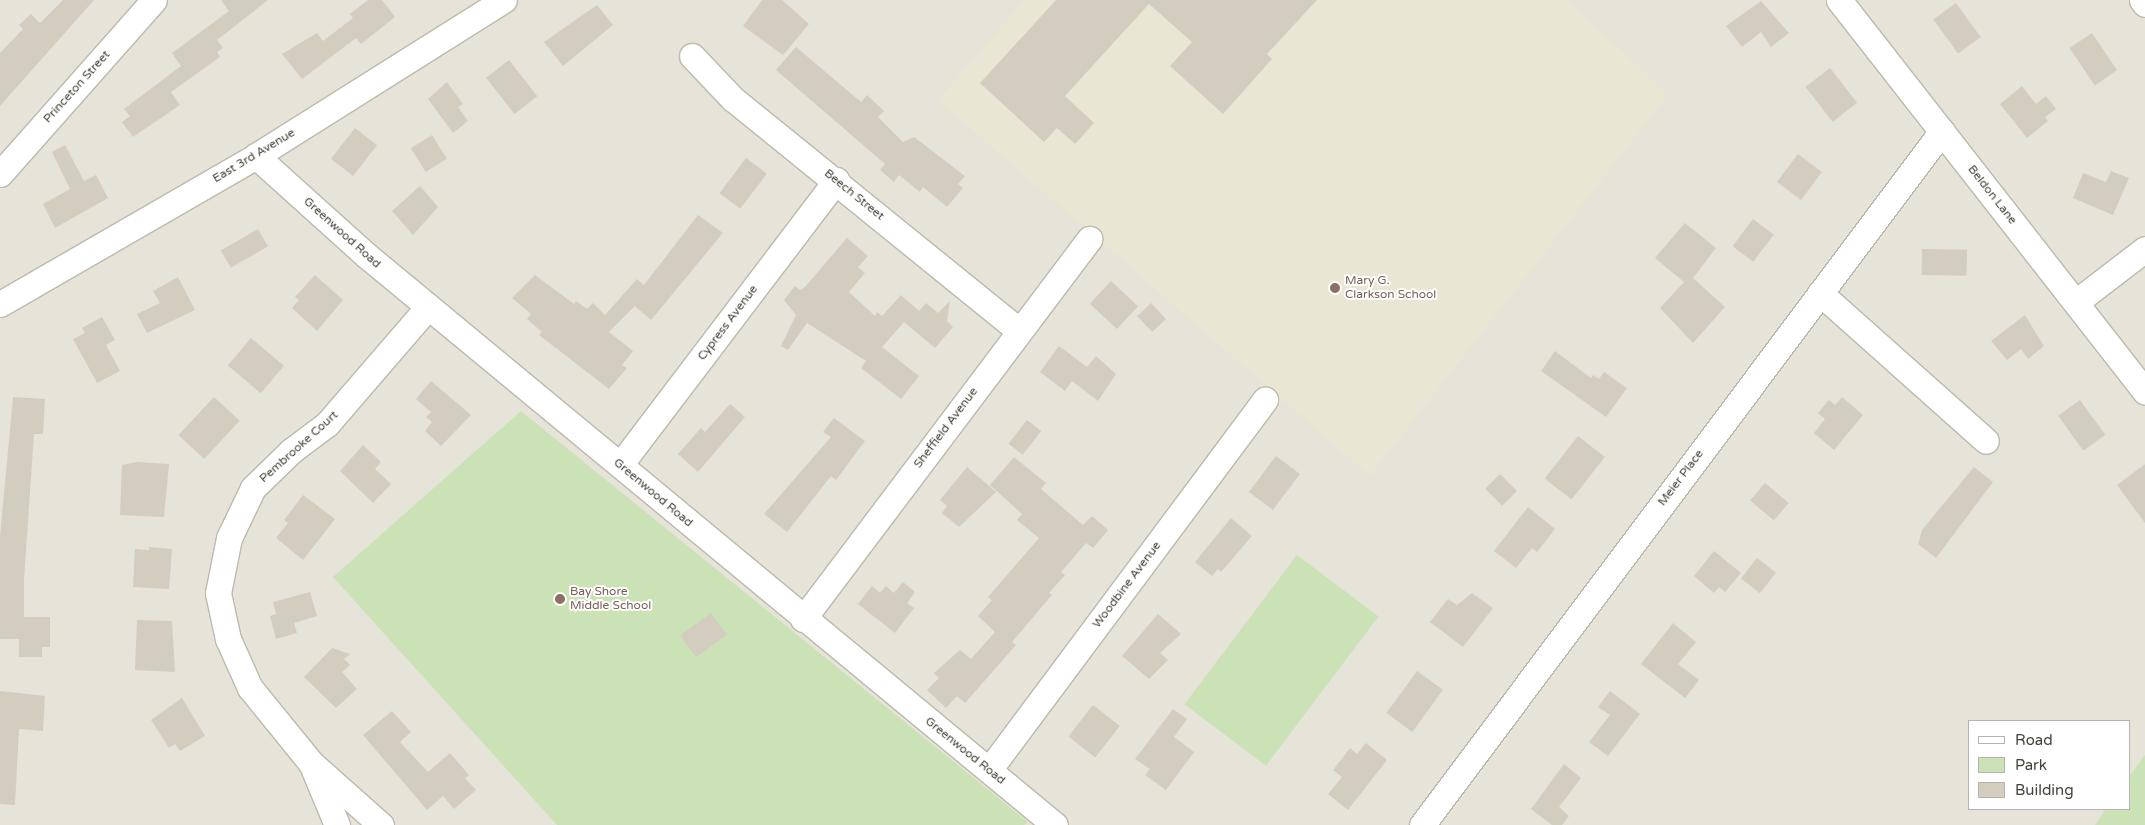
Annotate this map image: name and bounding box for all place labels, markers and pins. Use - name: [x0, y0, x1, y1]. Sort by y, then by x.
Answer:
- place label: Mary G. Clarkson School: [1345, 274, 1436, 302]
- marker: Mary G. Clarkson School: [1329, 282, 1341, 294]
- place label: Bay Shore Middle School: [570, 585, 651, 613]
- marker: Bay Shore Middle School: [554, 593, 566, 605]

